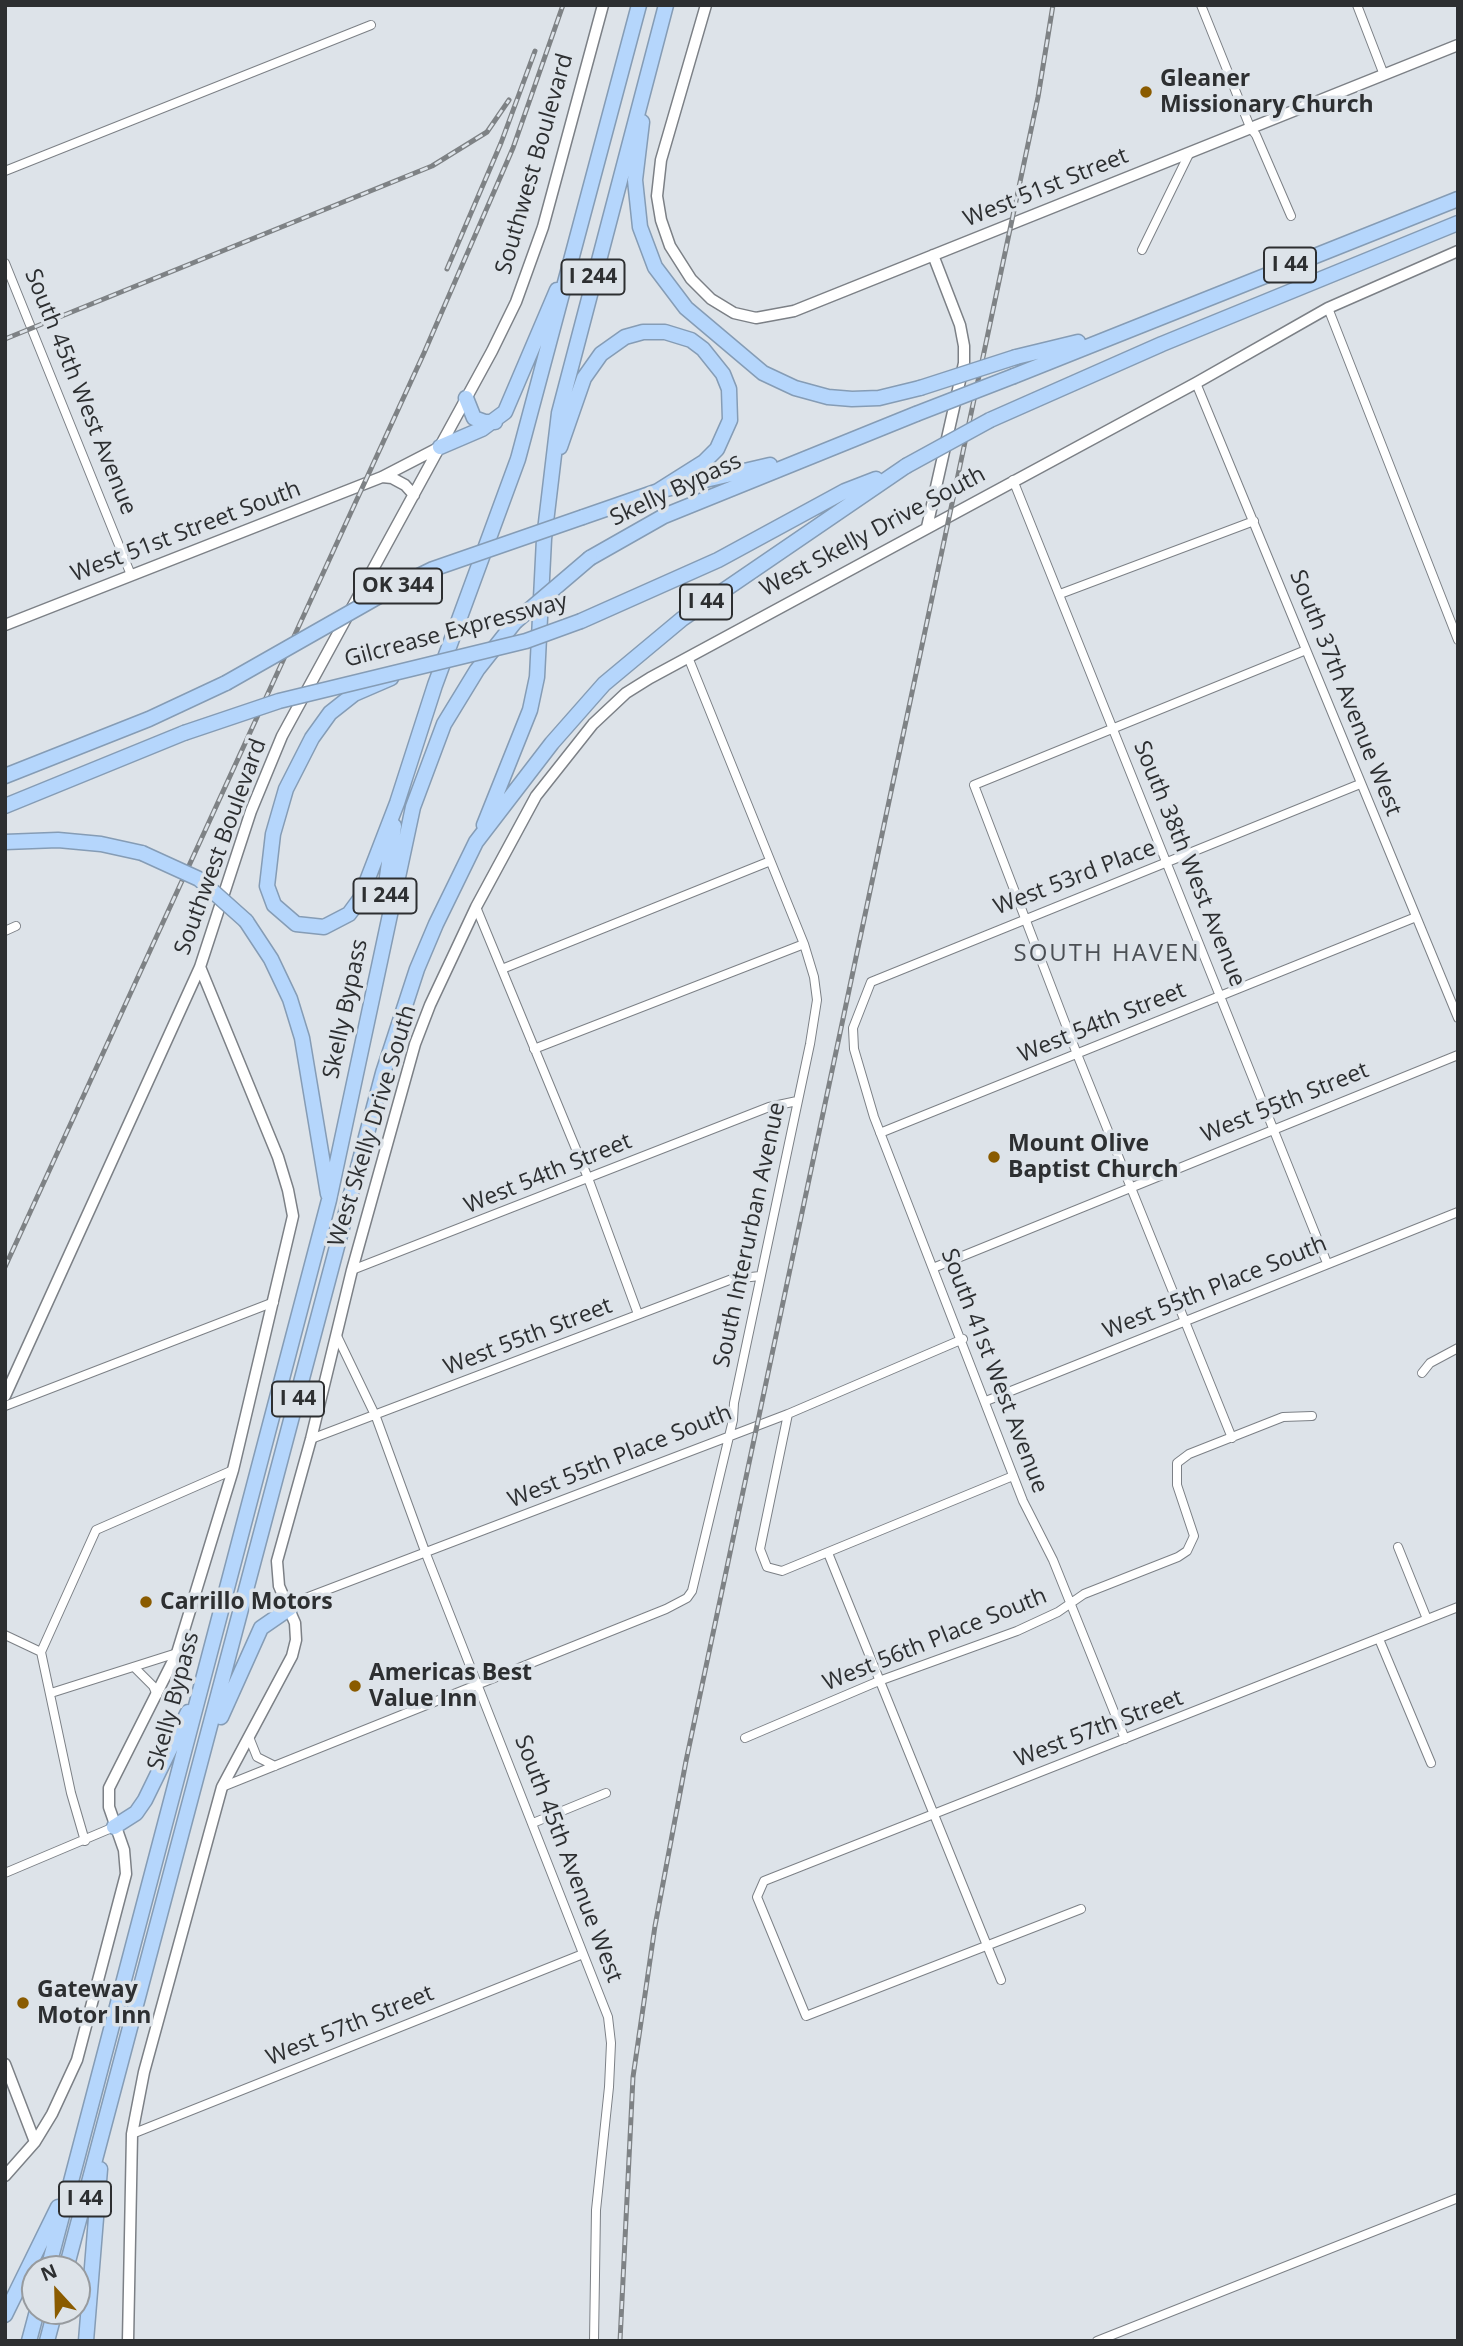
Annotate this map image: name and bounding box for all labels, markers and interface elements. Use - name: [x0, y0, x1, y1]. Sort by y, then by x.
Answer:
- street label: Southwest Boulevard: [490, 51, 580, 277]
- place label: Gleaner Missionary Church: [1160, 65, 1374, 119]
- marker: Gleaner Missionary Church: [1138, 84, 1154, 100]
- street label: West 51st Street: [960, 142, 1132, 234]
- road number: I 44: [1264, 247, 1316, 282]
- road number: I 244: [562, 260, 624, 294]
- street label: South 45th West Avenue: [18, 265, 142, 519]
- street label: Skelly Bypass: [606, 448, 746, 532]
- street label: West Skelly Drive South: [756, 461, 990, 603]
- street label: West 51st Street South: [67, 475, 305, 589]
- street label: South 37th Avenue West: [1283, 566, 1407, 820]
- road number: OK 344: [354, 568, 442, 604]
- road number: I 44: [680, 584, 732, 620]
- street label: Gilcrease Expressway: [342, 588, 570, 674]
- street label: Southwest Boulevard: [169, 735, 273, 959]
- street label: South 38th West Avenue: [1127, 737, 1251, 991]
- street label: West 53rd Place: [990, 834, 1160, 922]
- road number: I 244: [354, 878, 416, 914]
- street label: Skelly Bypass: [318, 937, 374, 1081]
- district label: SOUTH HAVEN: [1015, 940, 1199, 968]
- street label: West 54th Street: [1014, 977, 1190, 1069]
- street label: West Skelly Drive South: [323, 1002, 423, 1250]
- street label: West 55th Street: [1197, 1057, 1373, 1149]
- street label: South Interurban Avenue: [708, 1100, 792, 1370]
- street label: West 54th Street: [460, 1128, 636, 1220]
- place label: Mount Olive Baptist Church: [1008, 1130, 1179, 1184]
- marker: Mount Olive Baptist Church: [986, 1149, 1002, 1165]
- street label: West 55th Place South: [1099, 1230, 1331, 1346]
- street label: South 41st West Avenue: [935, 1245, 1053, 1497]
- street label: West 55th Street: [440, 1292, 616, 1382]
- road number: I 44: [272, 1382, 324, 1416]
- street label: West 55th Place South: [504, 1399, 736, 1515]
- street label: West 56th Place South: [819, 1582, 1051, 1698]
- place label: Carrillo Motors: [160, 1588, 333, 1616]
- marker: Carrillo Motors: [138, 1594, 154, 1610]
- street label: Skelly Bypass: [142, 1629, 206, 1773]
- place label: Americas Best Value Inn: [369, 1659, 532, 1713]
- marker: Americas Best Value Inn: [347, 1678, 363, 1694]
- street label: West 57th Street: [1011, 1684, 1187, 1774]
- street label: South 45th Avenue West: [508, 1731, 628, 1987]
- place label: Gateway Motor Inn: [37, 1976, 151, 2030]
- street label: West 57th Street: [262, 1980, 438, 2072]
- marker: Gateway Motor Inn: [15, 1995, 31, 2011]
- road number: I 44: [59, 2182, 111, 2216]
- north arrow: [21, 2255, 91, 2325]
- text: N: [37, 2257, 61, 2287]

